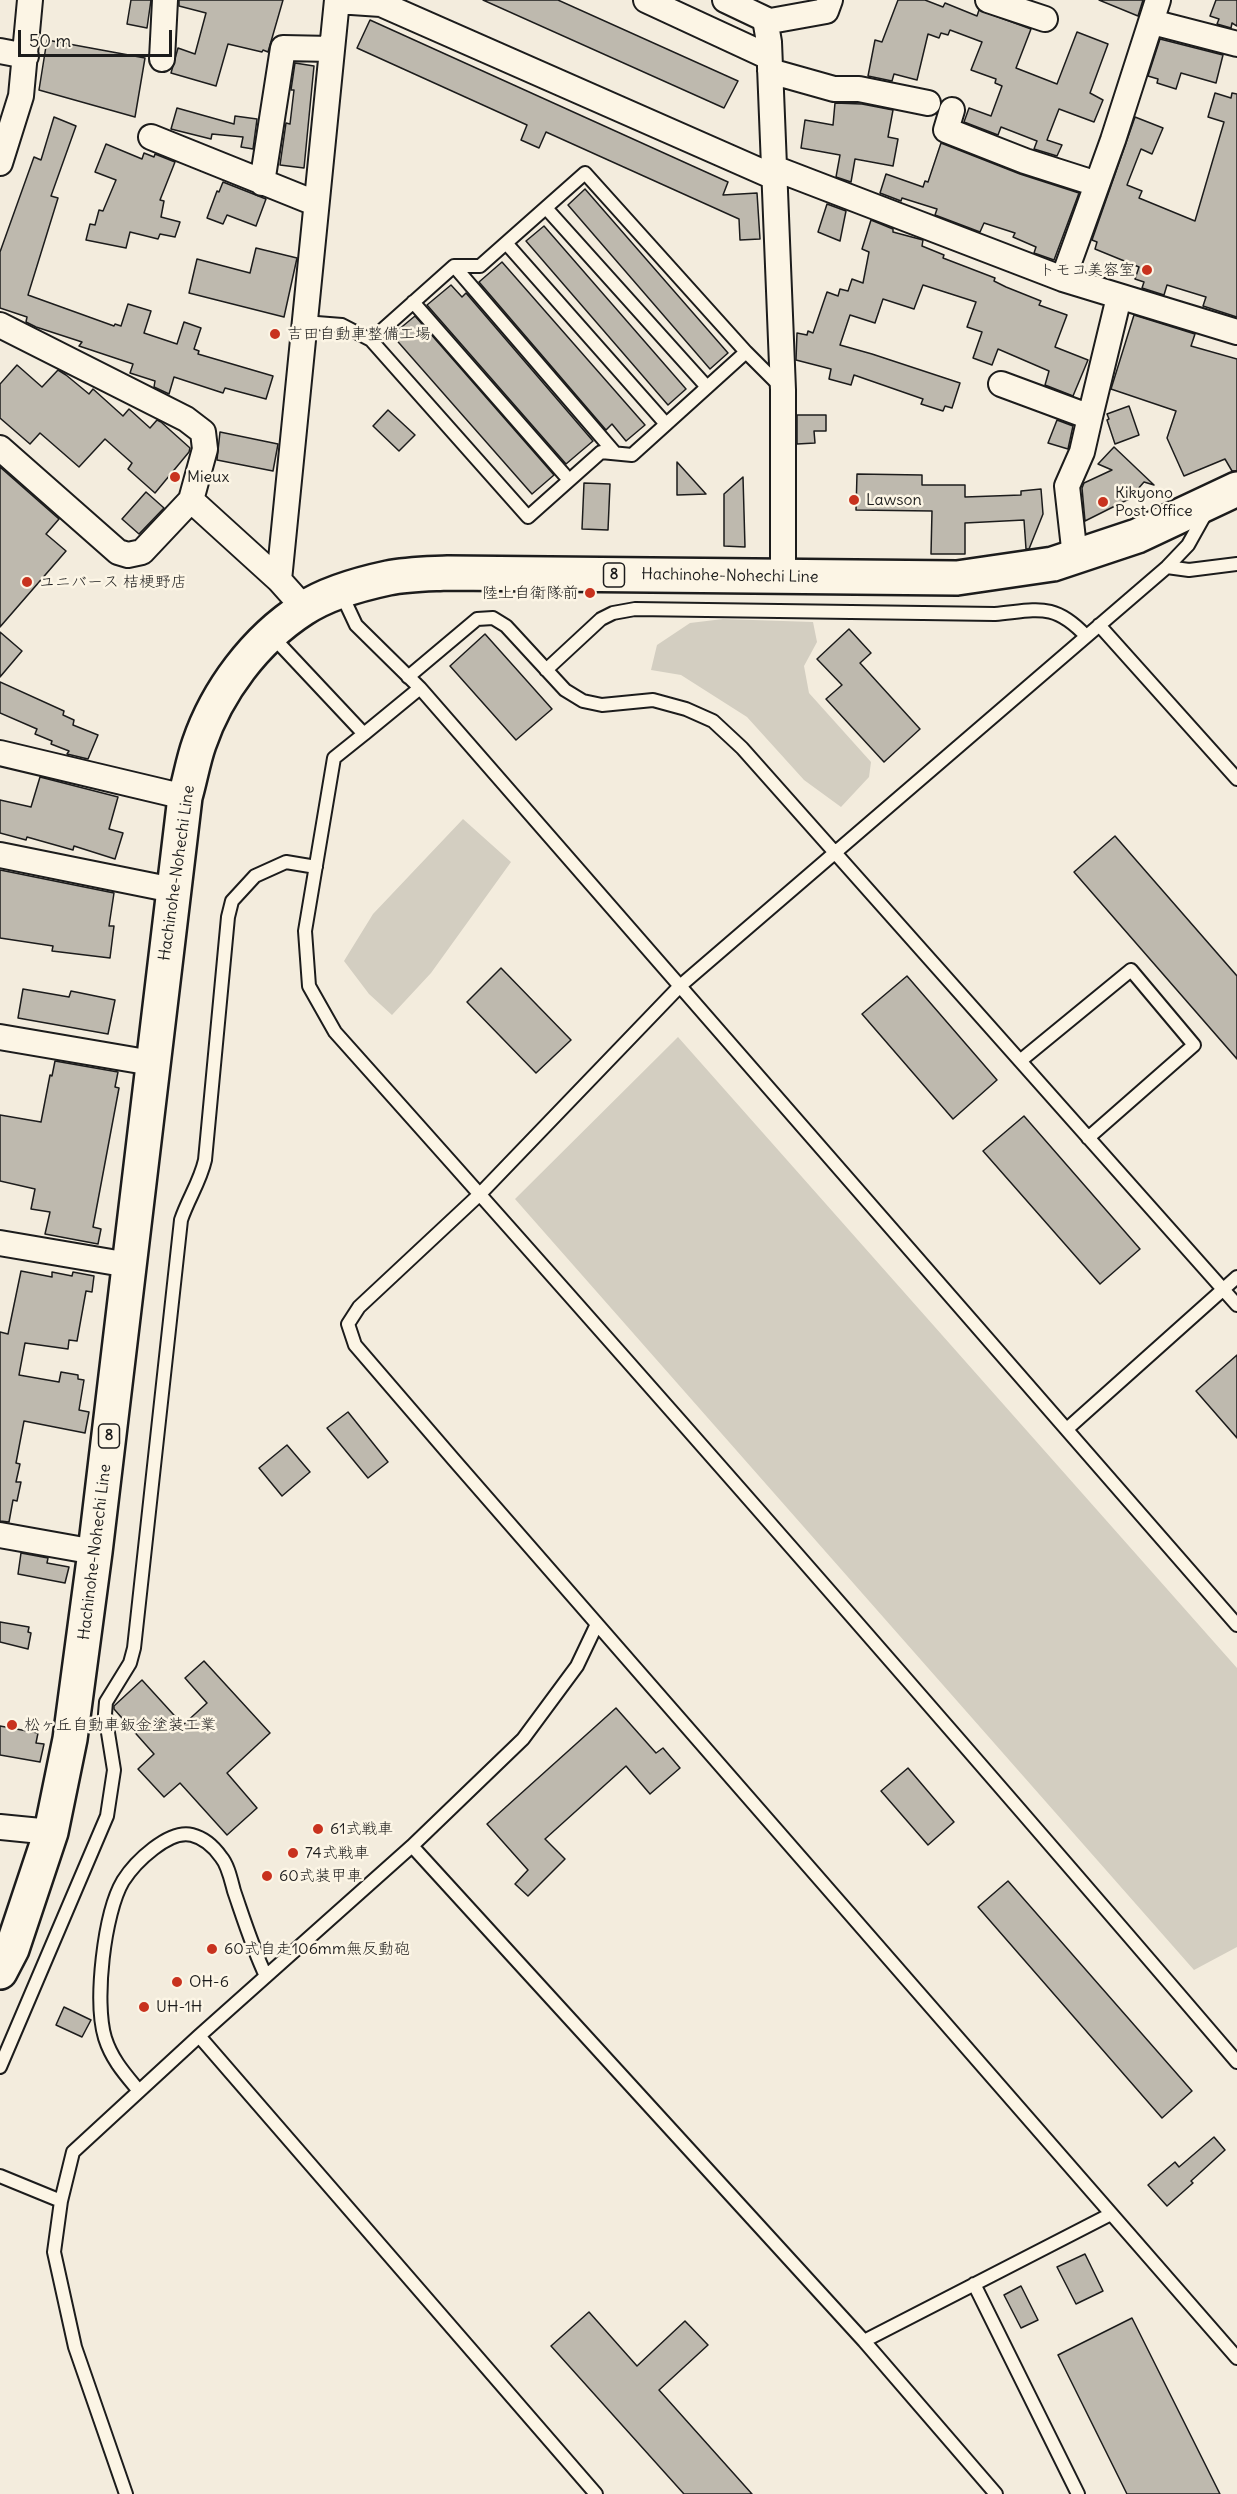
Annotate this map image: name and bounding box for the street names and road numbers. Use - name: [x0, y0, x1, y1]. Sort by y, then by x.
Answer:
- road number: 8: [604, 563, 624, 587]
- street label: Hachinohe-Nohechi Line: [641, 565, 819, 587]
- street label: Hachinohe-Nohechi Line: [155, 784, 199, 962]
- road number: 8: [98, 1424, 120, 1448]
- street label: Hachinohe-Nohechi Line: [75, 1463, 115, 1641]

